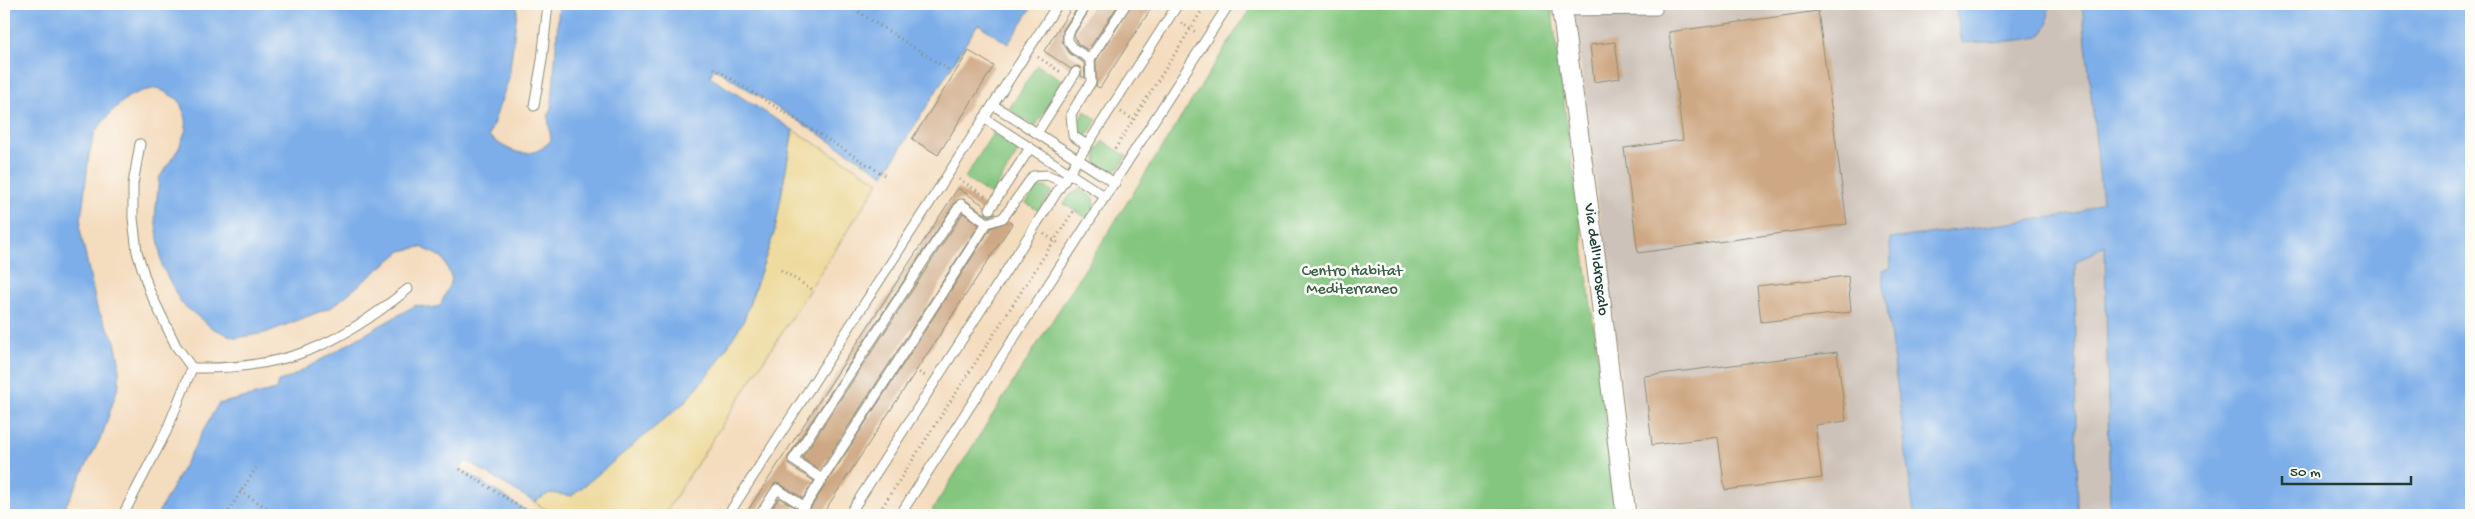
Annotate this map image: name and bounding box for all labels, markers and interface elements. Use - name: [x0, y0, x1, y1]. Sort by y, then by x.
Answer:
- street label: Via dell'Idroscalo: [1579, 201, 1612, 317]
- park label: Centro Habitat Mediterraneo: [1302, 263, 1404, 300]
- scale bar: [2282, 454, 2411, 486]
- text: 50 m: [2290, 464, 2321, 482]

